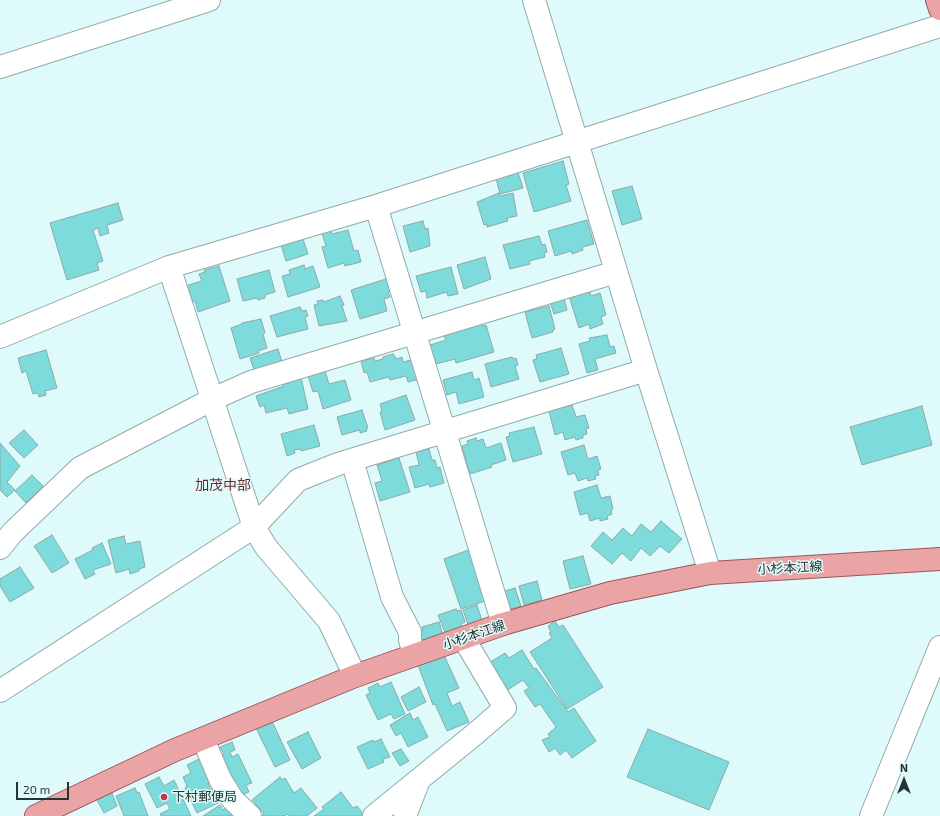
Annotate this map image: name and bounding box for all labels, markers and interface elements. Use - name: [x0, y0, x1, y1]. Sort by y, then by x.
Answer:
- district label: 加茂中部: [195, 477, 251, 493]
- street label: 小杉本江線: [757, 559, 823, 577]
- street label: 小杉本江線: [441, 617, 507, 653]
- north arrow: [884, 760, 924, 800]
- text: N: [900, 761, 908, 774]
- scale bar: [18, 774, 71, 800]
- text: 20 m: [23, 782, 50, 796]
- place label: 下村郵便局: [172, 789, 237, 805]
- marker: 下村郵便局: [159, 792, 169, 802]

